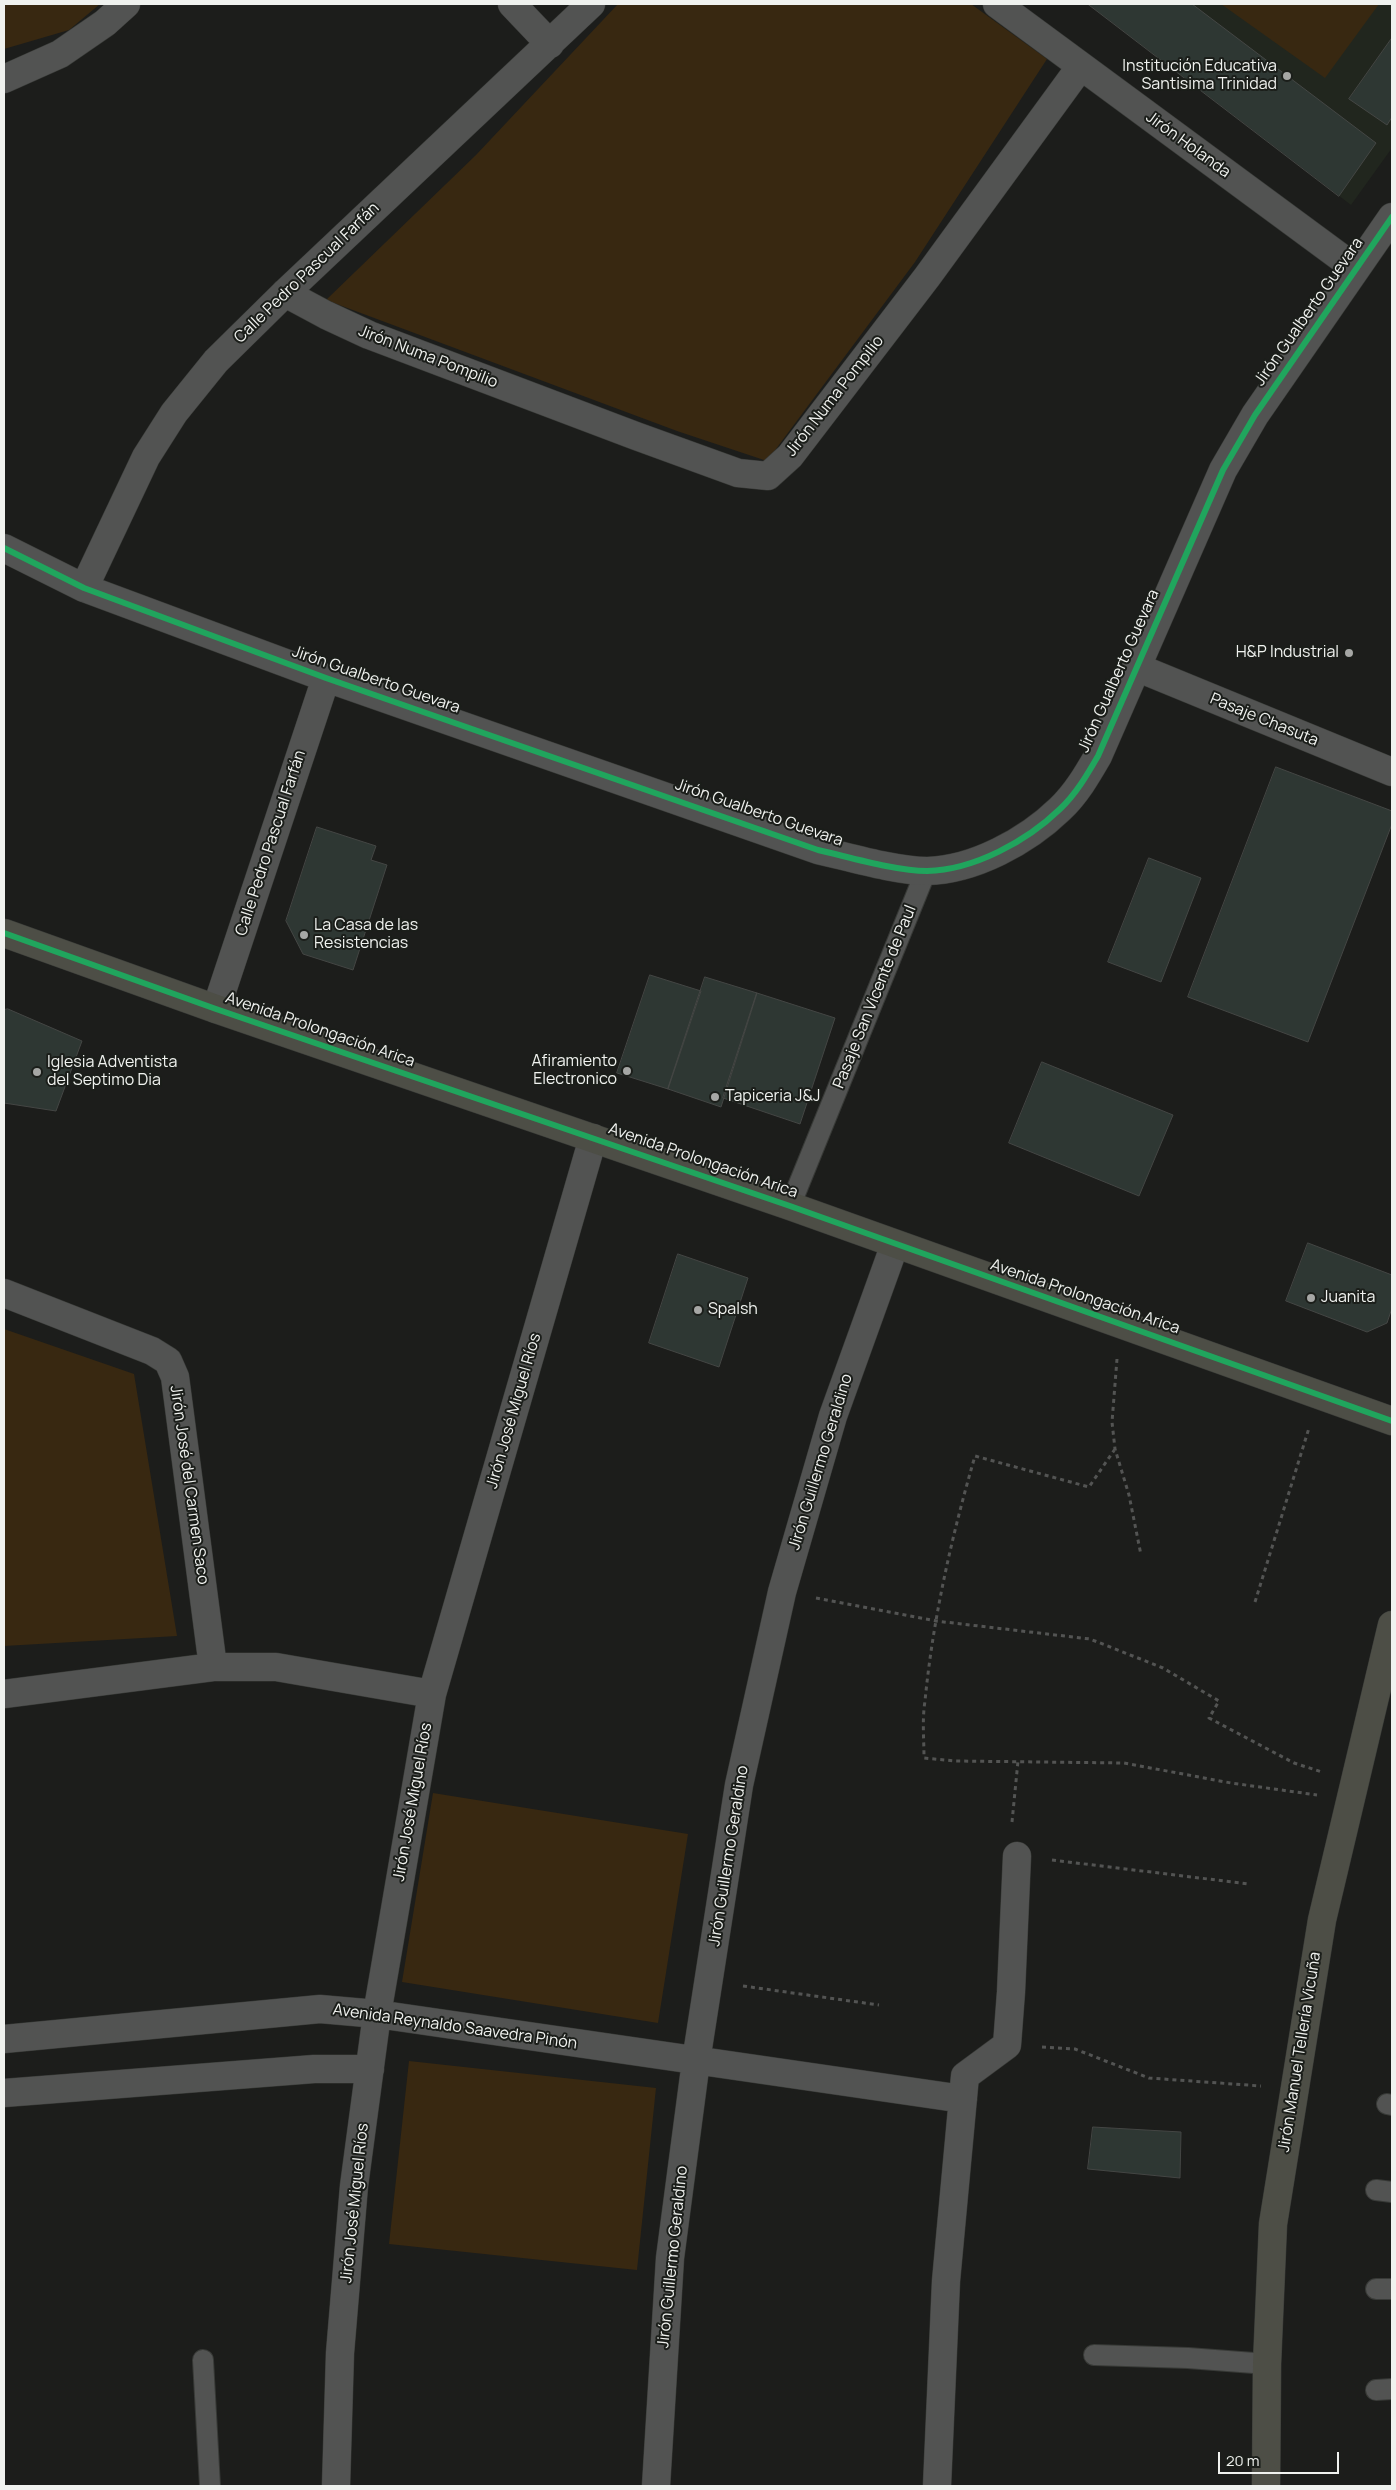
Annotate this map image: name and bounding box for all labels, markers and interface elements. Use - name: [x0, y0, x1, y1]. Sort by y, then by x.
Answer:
- place label: Institución Educativa Santisima Trinidad: [1122, 57, 1277, 95]
- marker: Institución Educativa Santisima Trinidad: [1281, 70, 1293, 82]
- street label: Jirón Holanda: [1142, 108, 1234, 182]
- street label: Calle Pedro Pascual Farfán: [231, 199, 383, 347]
- street label: Jirón Gualberto Guevara: [1251, 234, 1367, 390]
- street label: Jirón Numa Pompilio: [356, 322, 500, 392]
- street label: Jirón Numa Pompilio: [782, 332, 888, 460]
- street label: Jirón Gualberto Guevara: [1074, 587, 1164, 755]
- street label: Jirón Gualberto Guevara: [289, 642, 463, 718]
- place label: H&P Industrial: [1236, 643, 1339, 663]
- marker: H&P Industrial: [1343, 647, 1355, 659]
- street label: Pasaje Chasuta: [1207, 690, 1321, 750]
- street label: Calle Pedro Pascual Farfán: [232, 748, 310, 938]
- street label: Jirón Gualberto Guevara: [672, 775, 846, 851]
- street label: Pasaje San Vicente de Paul: [829, 903, 921, 1091]
- place label: La Casa de las Resistencias: [314, 916, 418, 954]
- marker: La Casa de las Resistencias: [298, 929, 310, 941]
- street label: Avenida Prolongación Arica: [223, 989, 417, 1071]
- place label: Afiramiento Electronico: [531, 1052, 617, 1090]
- place label: Iglesia Adventista del Septimo Dia: [47, 1053, 177, 1091]
- marker: Afiramiento Electronico: [621, 1065, 633, 1077]
- marker: Iglesia Adventista del Septimo Dia: [31, 1066, 43, 1078]
- place label: Tapiceria J&J: [725, 1087, 820, 1107]
- marker: Tapiceria J&J: [709, 1091, 721, 1103]
- street label: Avenida Prolongación Arica: [606, 1120, 800, 1202]
- street label: Avenida Prolongación Arica: [988, 1256, 1182, 1338]
- place label: Juanita: [1321, 1288, 1375, 1308]
- marker: Juanita: [1305, 1292, 1317, 1304]
- place label: Spalsh: [708, 1300, 758, 1320]
- marker: Spalsh: [692, 1304, 704, 1316]
- street label: Jirón José Miguel Ríos: [483, 1331, 545, 1491]
- street label: Jirón Guillermo Geraldino: [785, 1372, 857, 1552]
- street label: Jirón José del Carmen Saco: [166, 1384, 212, 1586]
- street label: Jirón José Miguel Ríos: [390, 1721, 436, 1883]
- street label: Jirón Guillermo Geraldino: [705, 1764, 753, 1948]
- street label: Jirón Manuel Tellería Vicuña: [1275, 1951, 1325, 2153]
- street label: Avenida Reynaldo Saavedra Pinón: [332, 2000, 578, 2054]
- street label: Jirón José Miguel Ríos: [337, 2122, 373, 2284]
- street label: Jirón Guillermo Geraldino: [654, 2165, 692, 2349]
- scale bar: [1221, 2442, 1342, 2474]
- text: 20 m: [1226, 2450, 1259, 2471]

